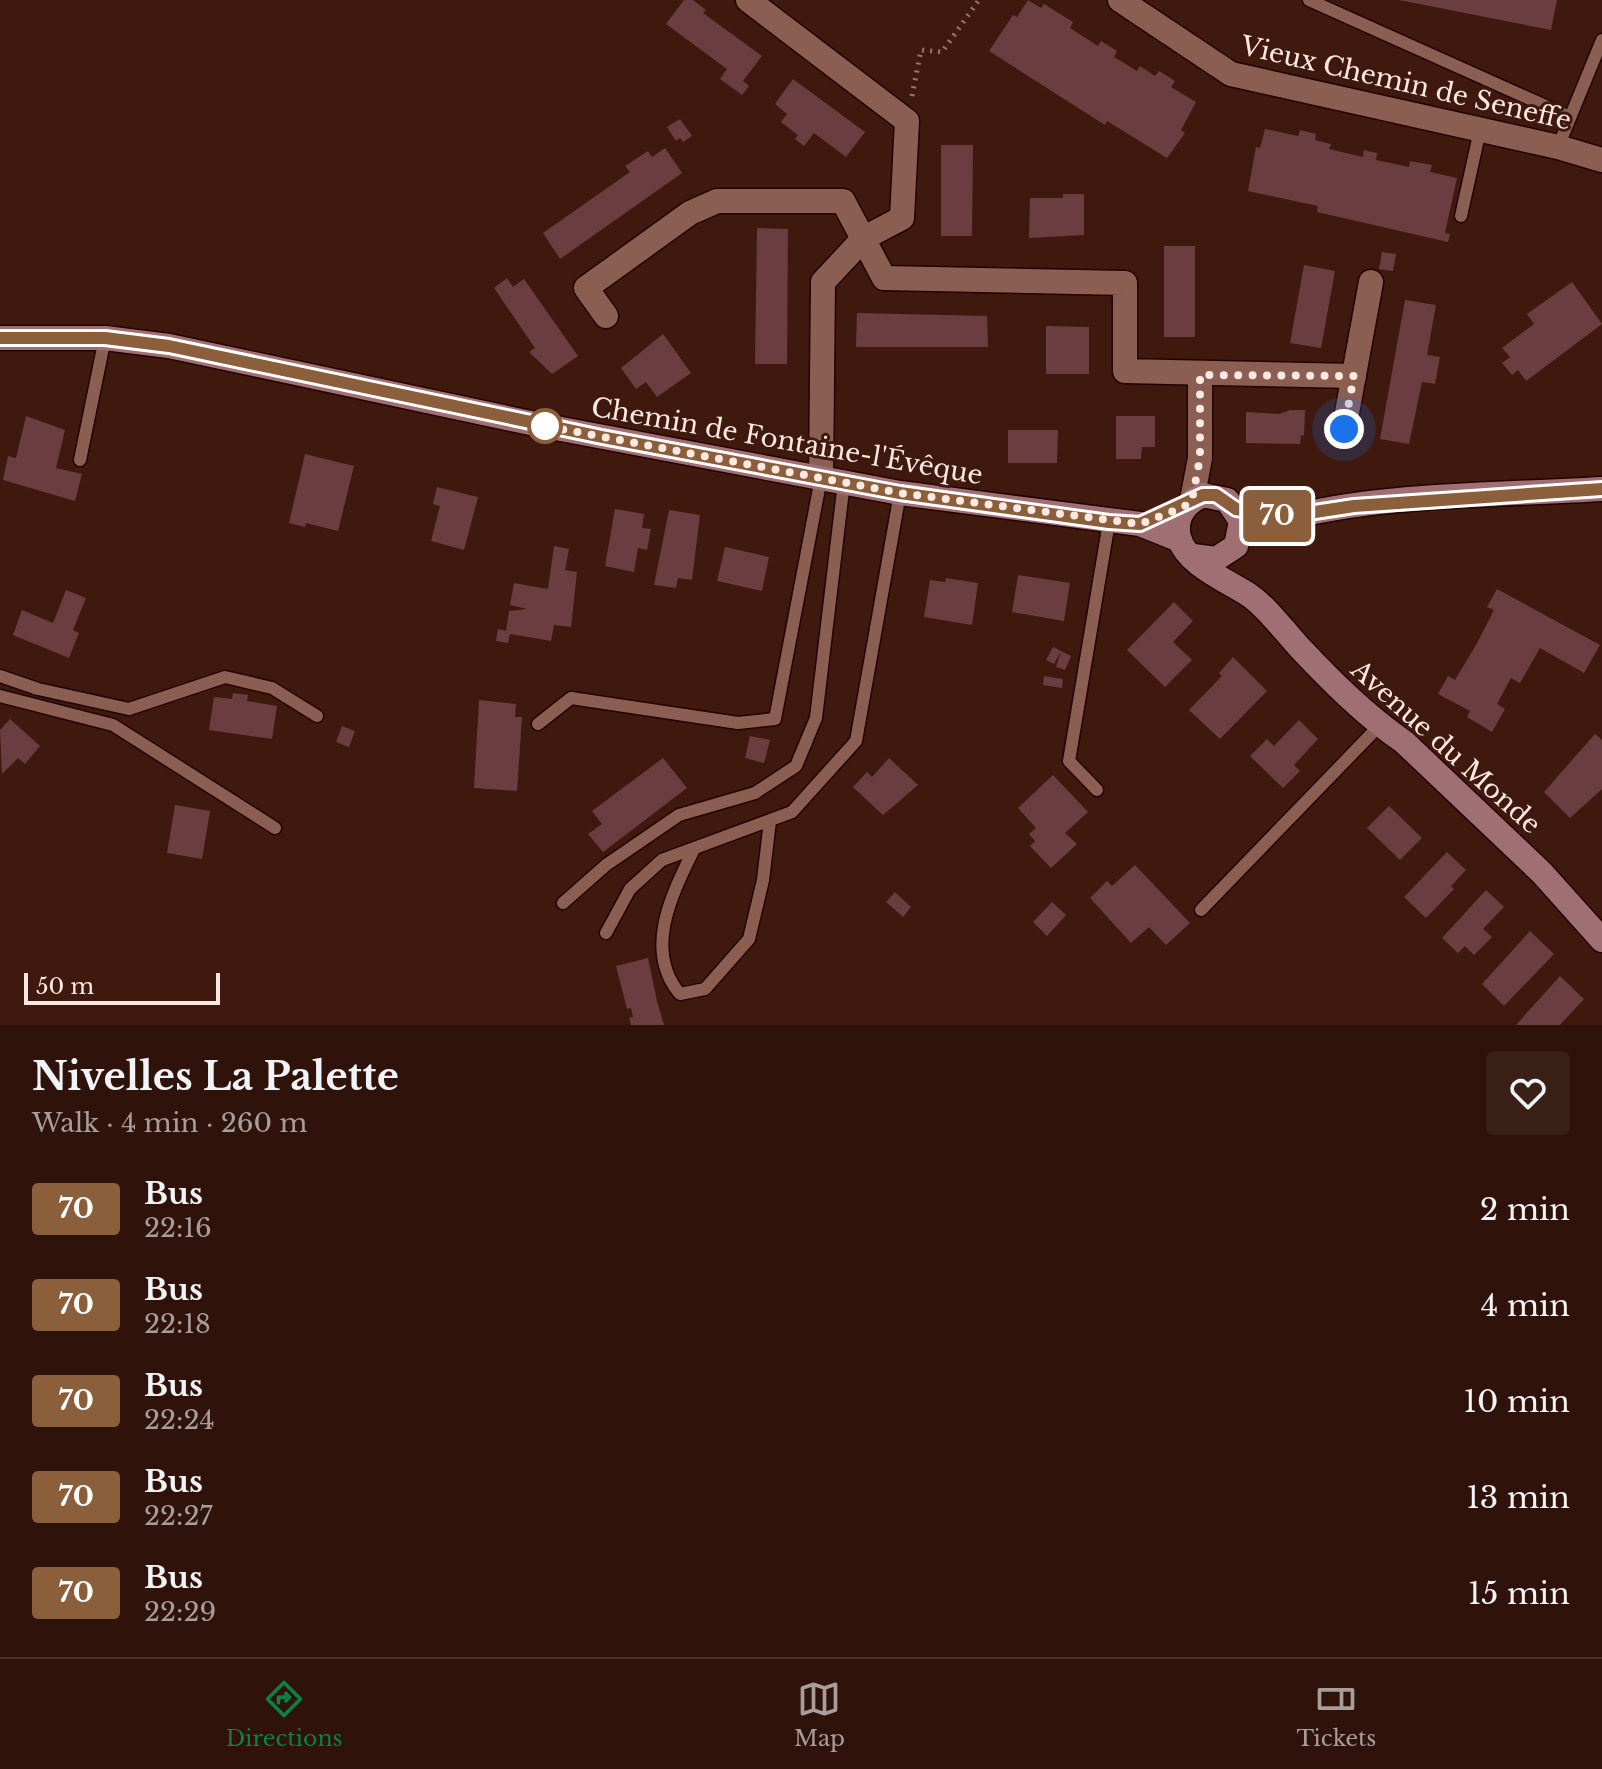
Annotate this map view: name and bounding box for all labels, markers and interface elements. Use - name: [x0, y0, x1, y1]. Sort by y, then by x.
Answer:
- street label: Vieux Chemin de Seneffe: [1237, 29, 1574, 137]
- street label: Chemin de Fontaine-l'Évêque: [589, 391, 985, 491]
- unlabelled marker: [528, 409, 562, 443]
- your location: [1324, 409, 1364, 449]
- line badge: 70: [1241, 490, 1313, 542]
- text: 70: [1259, 498, 1295, 533]
- street label: Avenue du Monde: [1344, 653, 1547, 840]
- scale bar: [24, 969, 220, 1005]
- text: 50 m: [36, 973, 94, 1000]
- button: heart: [1486, 1051, 1570, 1135]
- text: Nivelles La Palette: [32, 1053, 399, 1100]
- text: Walk · 4 min · 260 m: [32, 1107, 307, 1139]
- text: Bus: [144, 1175, 203, 1212]
- text: 70: [58, 1191, 94, 1226]
- text: 2 min: [1480, 1191, 1570, 1228]
- text: 22:16: [144, 1212, 212, 1244]
- text: Bus: [144, 1271, 203, 1308]
- text: 70: [58, 1287, 94, 1322]
- text: 4 min: [1481, 1287, 1570, 1324]
- text: 22:18: [144, 1308, 211, 1340]
- text: Bus: [144, 1367, 203, 1404]
- text: 70: [58, 1383, 94, 1418]
- text: 10 min: [1464, 1383, 1570, 1420]
- text: 22:24: [144, 1404, 215, 1436]
- text: Bus: [144, 1463, 203, 1500]
- text: 70: [58, 1479, 94, 1514]
- text: 13 min: [1466, 1479, 1570, 1516]
- text: 22:27: [144, 1500, 213, 1532]
- text: Bus: [144, 1559, 203, 1596]
- text: 70: [58, 1575, 94, 1610]
- text: 15 min: [1468, 1575, 1570, 1612]
- text: 22:29: [144, 1596, 216, 1628]
- tab: Directions: [226, 1677, 343, 1752]
- tab: Map: [794, 1677, 845, 1752]
- tab: Tickets: [1296, 1677, 1376, 1752]

